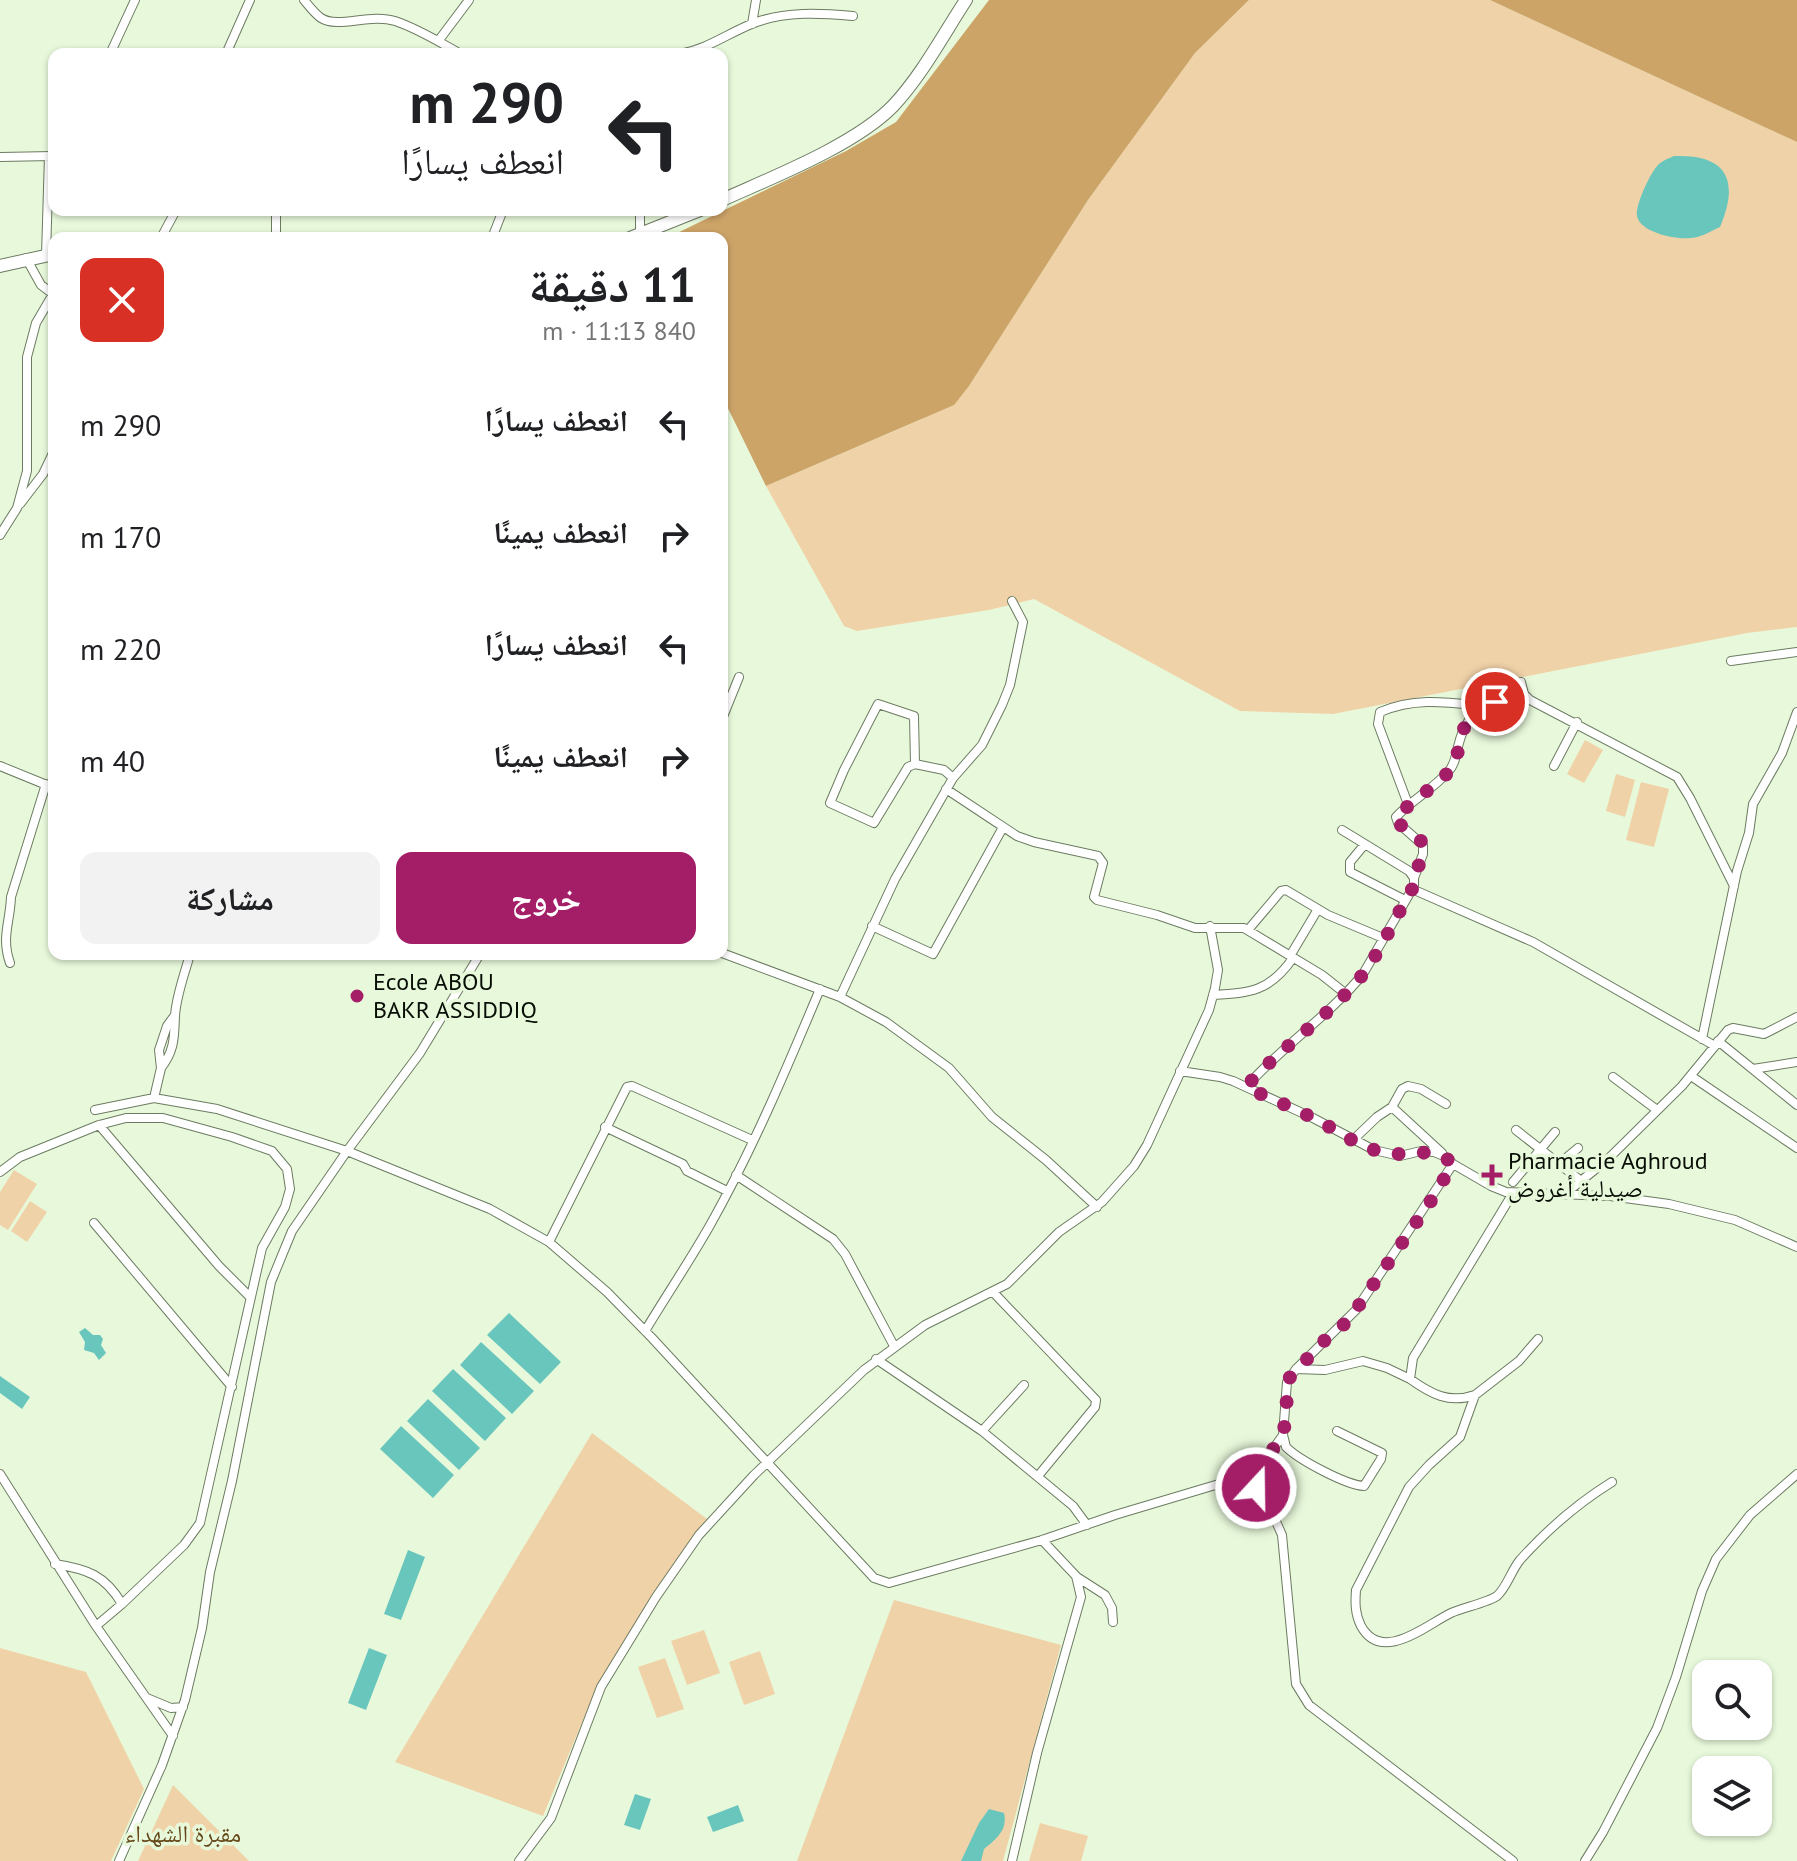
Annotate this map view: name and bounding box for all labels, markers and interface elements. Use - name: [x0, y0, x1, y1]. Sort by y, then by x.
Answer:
- text: 290 m: [409, 66, 564, 138]
- icon: left: [592, 80, 696, 184]
- text: انعطف يسارًا: [401, 137, 564, 184]
- text: 11 دقيقة: [529, 253, 696, 315]
- button: close: [80, 258, 164, 342]
- text: 840 m · 11:13: [542, 314, 696, 347]
- text: انعطف يسارًا: [484, 400, 628, 439]
- icon: left: [652, 402, 696, 446]
- text: 290 m: [80, 405, 161, 444]
- text: انعطف يمينًا: [493, 512, 628, 551]
- icon: right: [652, 514, 696, 558]
- text: 170 m: [80, 517, 161, 556]
- text: انعطف يسارًا: [484, 624, 628, 663]
- icon: left: [652, 626, 696, 670]
- text: 220 m: [80, 629, 161, 668]
- pin: [1461, 668, 1529, 736]
- icon: arrive: [1473, 680, 1517, 724]
- text: انعطف يمينًا: [493, 736, 628, 775]
- icon: right: [652, 738, 696, 782]
- text: 40 m: [80, 741, 145, 780]
- button: مشاركة: [80, 852, 380, 944]
- button: خروج: [396, 852, 696, 944]
- place label: Ecole ABOU BAKR ASSIDDIQ: [373, 966, 538, 1025]
- marker: Ecole ABOU BAKR ASSIDDIQ: [348, 987, 366, 1005]
- place label: Pharmacie Aghroud صيدلية أغروض: [1508, 1145, 1708, 1204]
- marker: Pharmacie Aghroud صيدلية أغروض: [1483, 1166, 1501, 1184]
- position arrow: [1214, 1446, 1298, 1530]
- map controls: [1692, 1660, 1772, 1836]
- button: search: [1692, 1660, 1772, 1740]
- button: layers: [1692, 1756, 1772, 1836]
- park label: مقبرة الشهداء: [125, 1818, 241, 1849]

